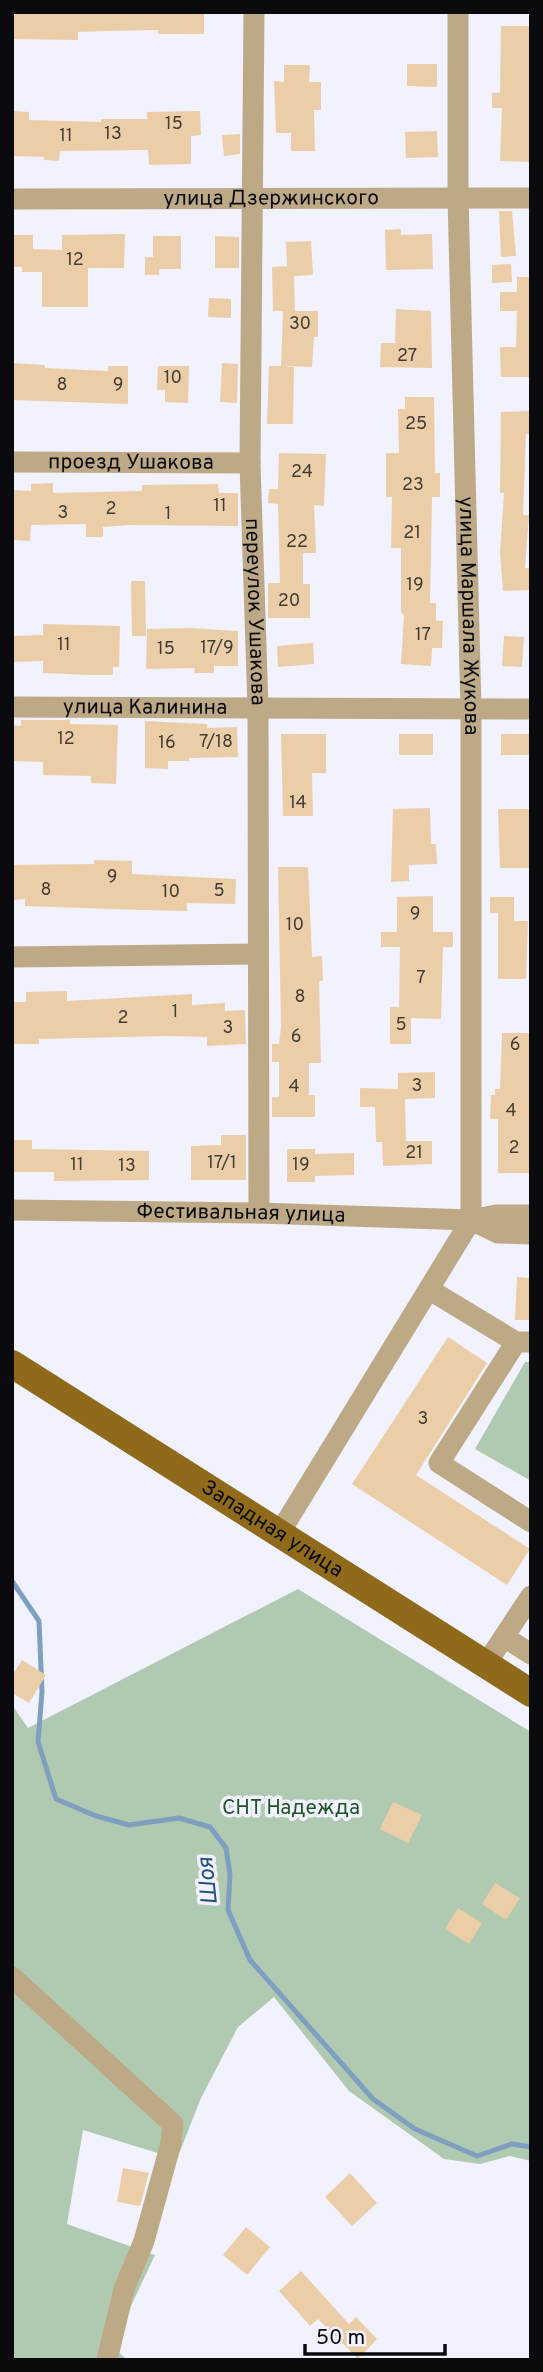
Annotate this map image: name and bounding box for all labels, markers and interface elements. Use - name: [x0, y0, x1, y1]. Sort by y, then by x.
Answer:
- house number: 15: [165, 113, 183, 136]
- house number: 13: [104, 123, 122, 146]
- house number: 11: [59, 125, 73, 148]
- street label: улица Дзержинского: [163, 185, 379, 212]
- house number: 12: [66, 249, 84, 272]
- house number: 30: [289, 313, 311, 336]
- house number: 27: [397, 345, 417, 368]
- house number: 10: [164, 367, 182, 390]
- house number: 8: [57, 374, 68, 397]
- house number: 9: [113, 374, 123, 397]
- house number: 25: [405, 413, 427, 436]
- street label: проезд Ушакова: [48, 449, 214, 476]
- house number: 24: [291, 461, 313, 484]
- house number: 23: [402, 474, 424, 497]
- house number: 11: [213, 495, 227, 518]
- street label: улица Маршала Жукова: [452, 496, 485, 735]
- house number: 2: [105, 498, 117, 521]
- house number: 3: [58, 502, 68, 525]
- house number: 1: [165, 503, 171, 526]
- street label: переулок Ушакова: [238, 518, 271, 706]
- house number: 21: [403, 522, 421, 545]
- house number: 22: [286, 531, 308, 554]
- house number: 19: [406, 574, 424, 597]
- house number: 20: [278, 590, 300, 613]
- house number: 17: [415, 624, 431, 647]
- house number: 11: [57, 634, 71, 657]
- house number: 17/9: [200, 637, 234, 660]
- house number: 15: [157, 638, 175, 661]
- street label: улица Калинина: [63, 694, 227, 721]
- house number: 12: [57, 728, 75, 751]
- house number: 7/18: [199, 731, 233, 754]
- house number: 16: [158, 732, 176, 755]
- house number: 14: [289, 792, 307, 815]
- house number: 9: [107, 866, 117, 889]
- house number: 8: [41, 879, 52, 902]
- house number: 5: [213, 880, 225, 903]
- house number: 10: [162, 881, 180, 904]
- house number: 9: [410, 903, 420, 926]
- house number: 10: [286, 914, 304, 937]
- house number: 7: [416, 967, 426, 990]
- house number: 8: [295, 986, 306, 1009]
- house number: 1: [172, 1001, 178, 1024]
- house number: 2: [117, 1007, 129, 1030]
- house number: 5: [395, 1014, 407, 1037]
- house number: 3: [223, 1017, 233, 1040]
- house number: 6: [291, 1026, 301, 1049]
- house number: 6: [510, 1034, 520, 1057]
- house number: 3: [412, 1075, 422, 1098]
- house number: 4: [288, 1076, 300, 1099]
- house number: 4: [505, 1100, 517, 1123]
- house number: 2: [508, 1137, 520, 1160]
- house number: 21: [405, 1142, 423, 1165]
- house number: 17/1: [207, 1152, 237, 1175]
- house number: 11: [70, 1154, 84, 1177]
- house number: 19: [292, 1154, 310, 1177]
- house number: 13: [118, 1155, 136, 1178]
- street label: Фестивальная улица: [136, 1198, 346, 1229]
- house number: 3: [418, 1408, 428, 1431]
- street label: Западная улица: [196, 1474, 348, 1584]
- park label: СНТ Надежда: [222, 1795, 360, 1822]
- water label: Шоя: [192, 1855, 226, 1906]
- scale bar: [305, 2312, 445, 2356]
- text: 50 m: [316, 2325, 365, 2352]

